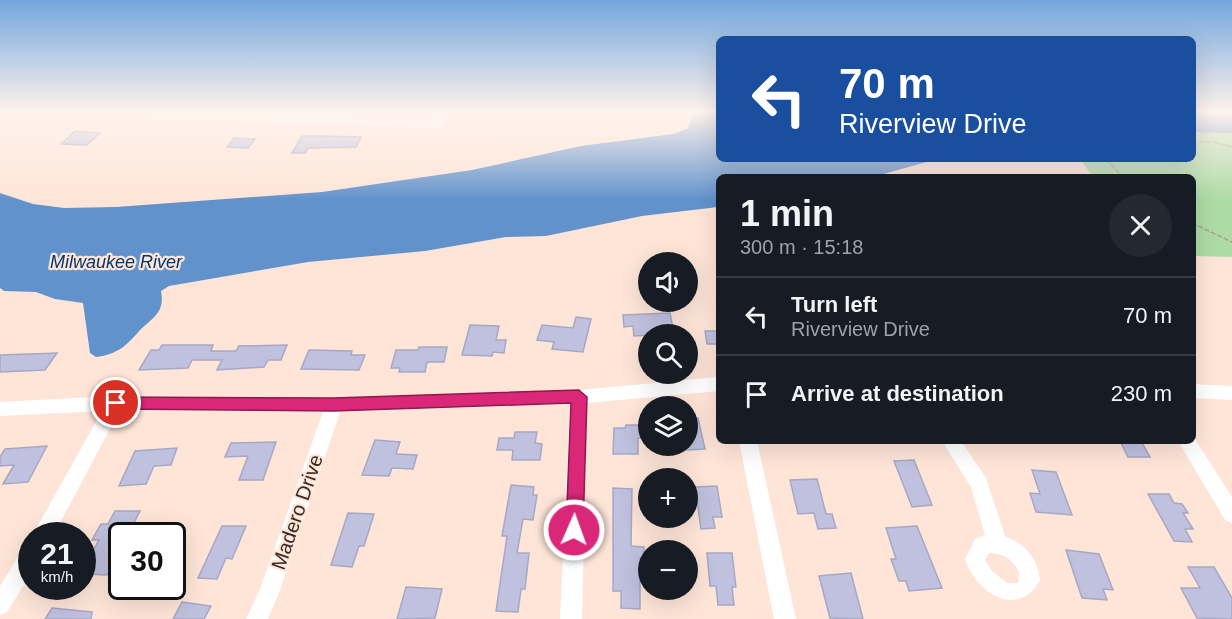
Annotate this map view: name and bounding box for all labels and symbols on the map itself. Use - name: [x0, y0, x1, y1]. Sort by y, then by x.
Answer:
- water label: Milwaukee River: [50, 252, 183, 272]
- pin: [90, 377, 141, 428]
- street label: Madero Drive: [267, 452, 327, 572]
- position arrow: [542, 498, 606, 562]
- speed limit sign: 30: [108, 522, 186, 600]

